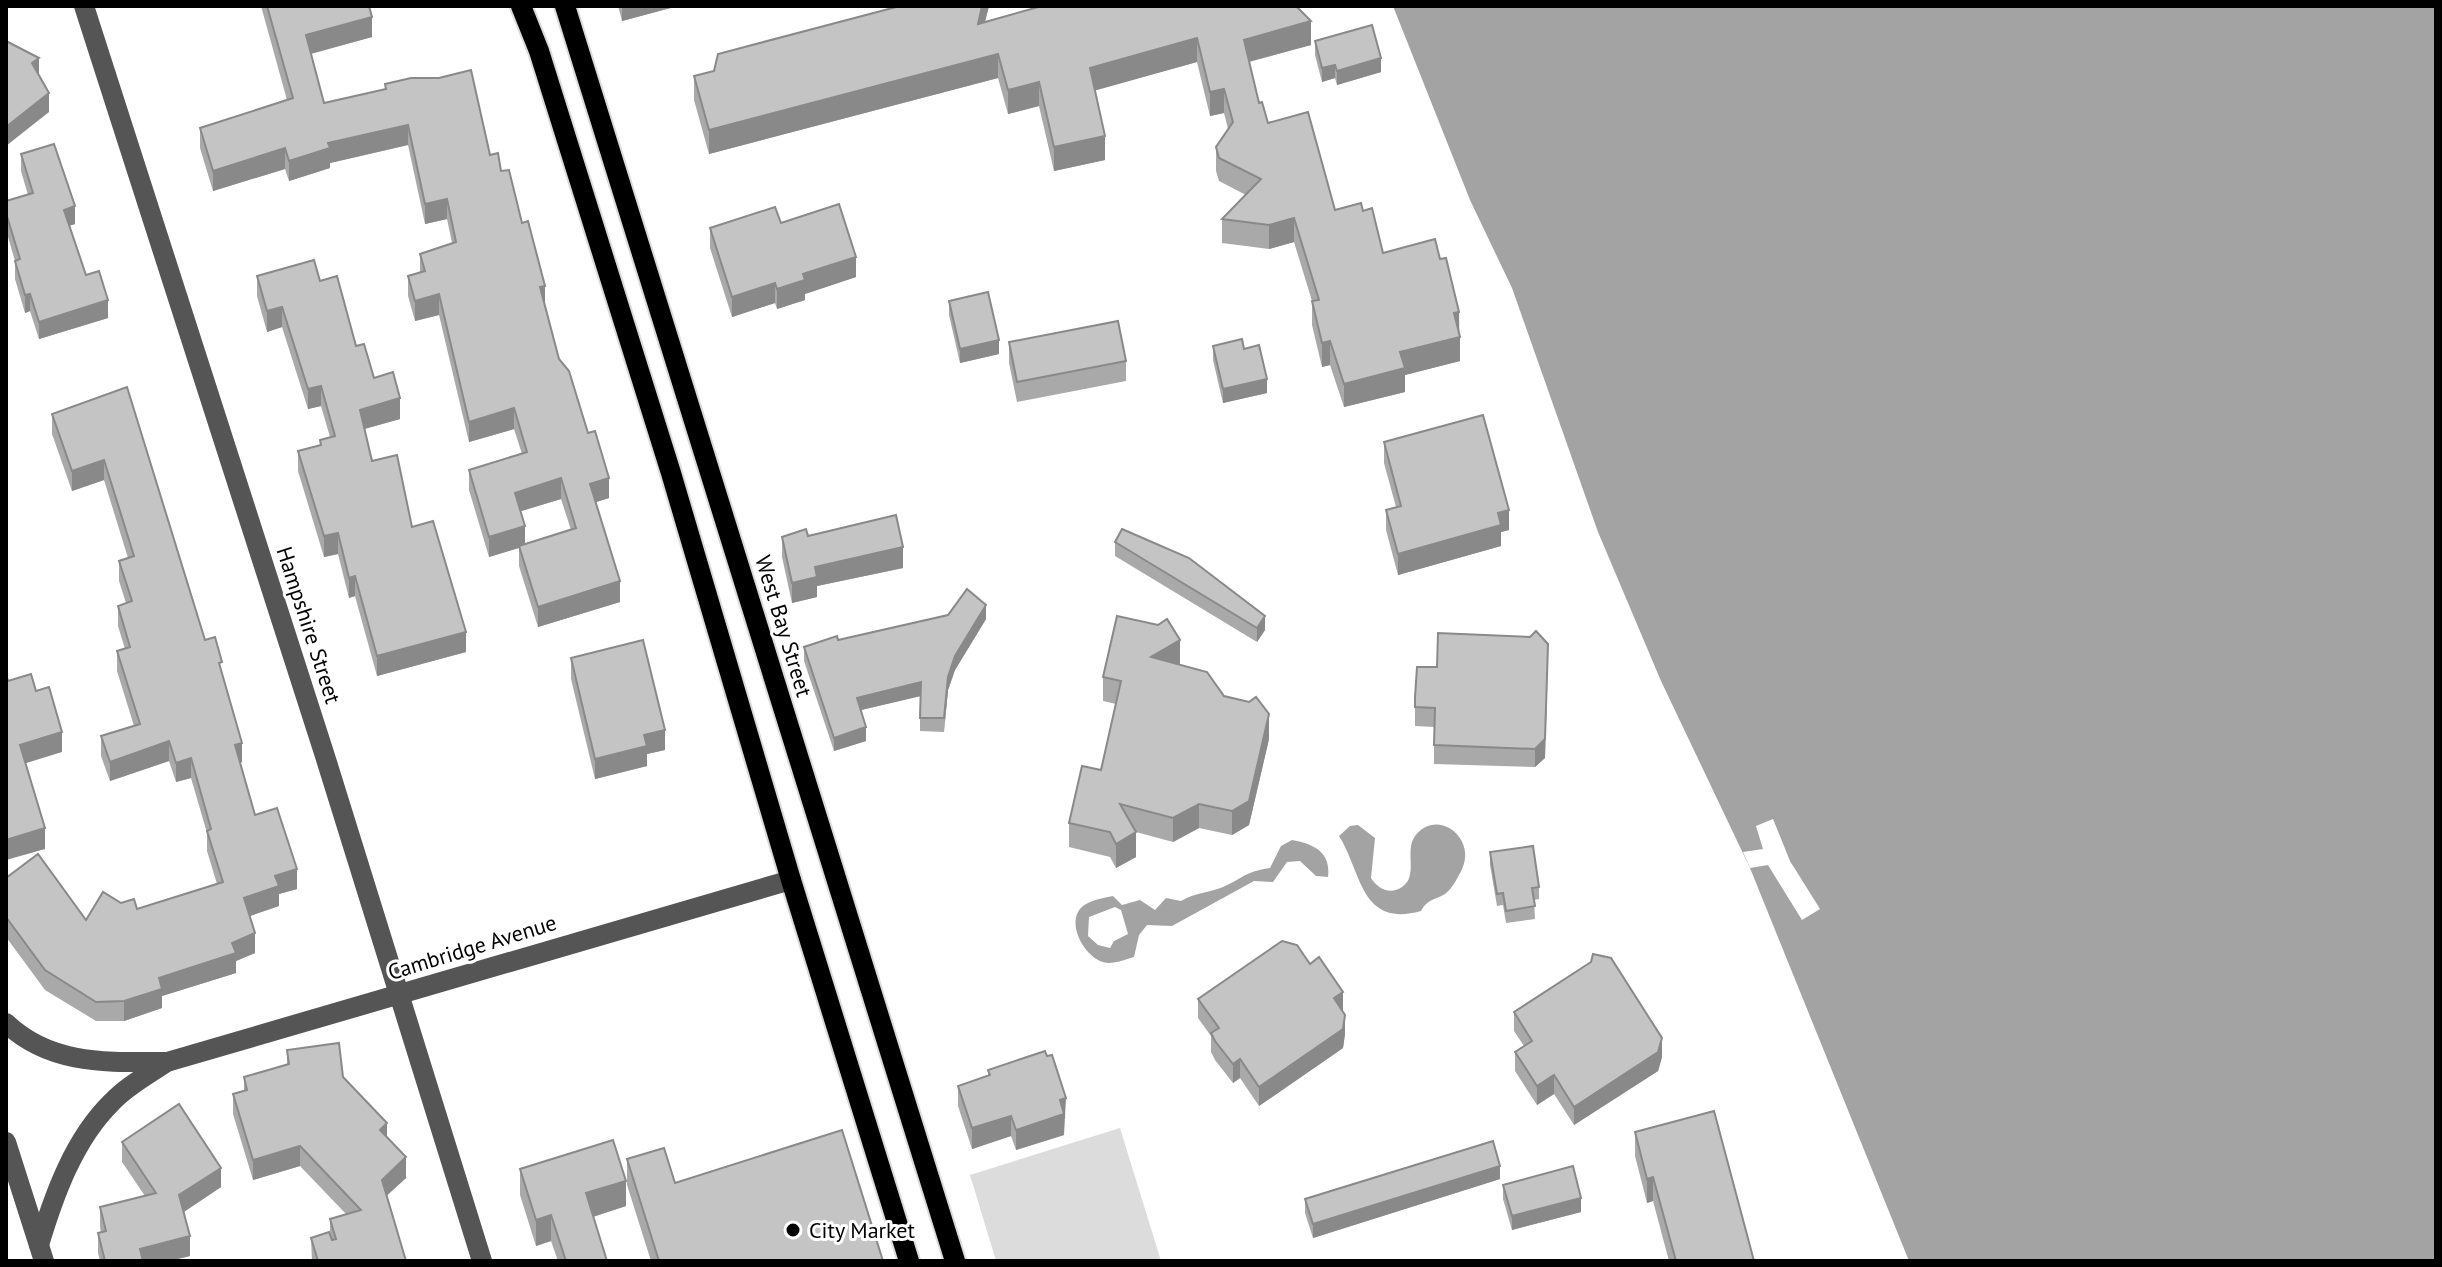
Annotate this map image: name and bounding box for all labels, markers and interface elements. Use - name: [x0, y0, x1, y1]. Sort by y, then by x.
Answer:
- street label: Hampshire Street: [270, 543, 348, 708]
- street label: West Bay Street: [749, 552, 819, 701]
- street label: Cambridge Avenue: [384, 908, 560, 986]
- place label: City Market: [809, 1216, 915, 1244]
- marker: City Market: [784, 1221, 802, 1239]

